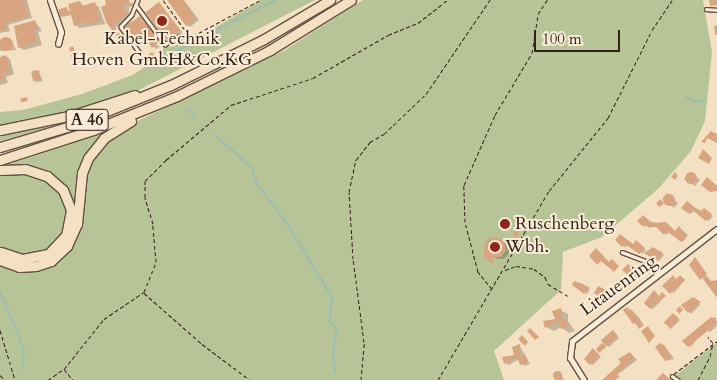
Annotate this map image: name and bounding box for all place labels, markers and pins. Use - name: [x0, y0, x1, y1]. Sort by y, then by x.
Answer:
- marker: Kabel-Technik Hoven GmbH&Co.KG: [156, 15, 168, 27]
- place label: Kabel-Technik Hoven GmbH&Co.KG: [72, 29, 252, 72]
- place label: Ruschenberg: [515, 213, 614, 235]
- marker: Ruschenberg: [499, 218, 511, 230]
- place label: Wbh.: [505, 236, 549, 258]
- marker: Wbh.: [489, 241, 501, 253]

